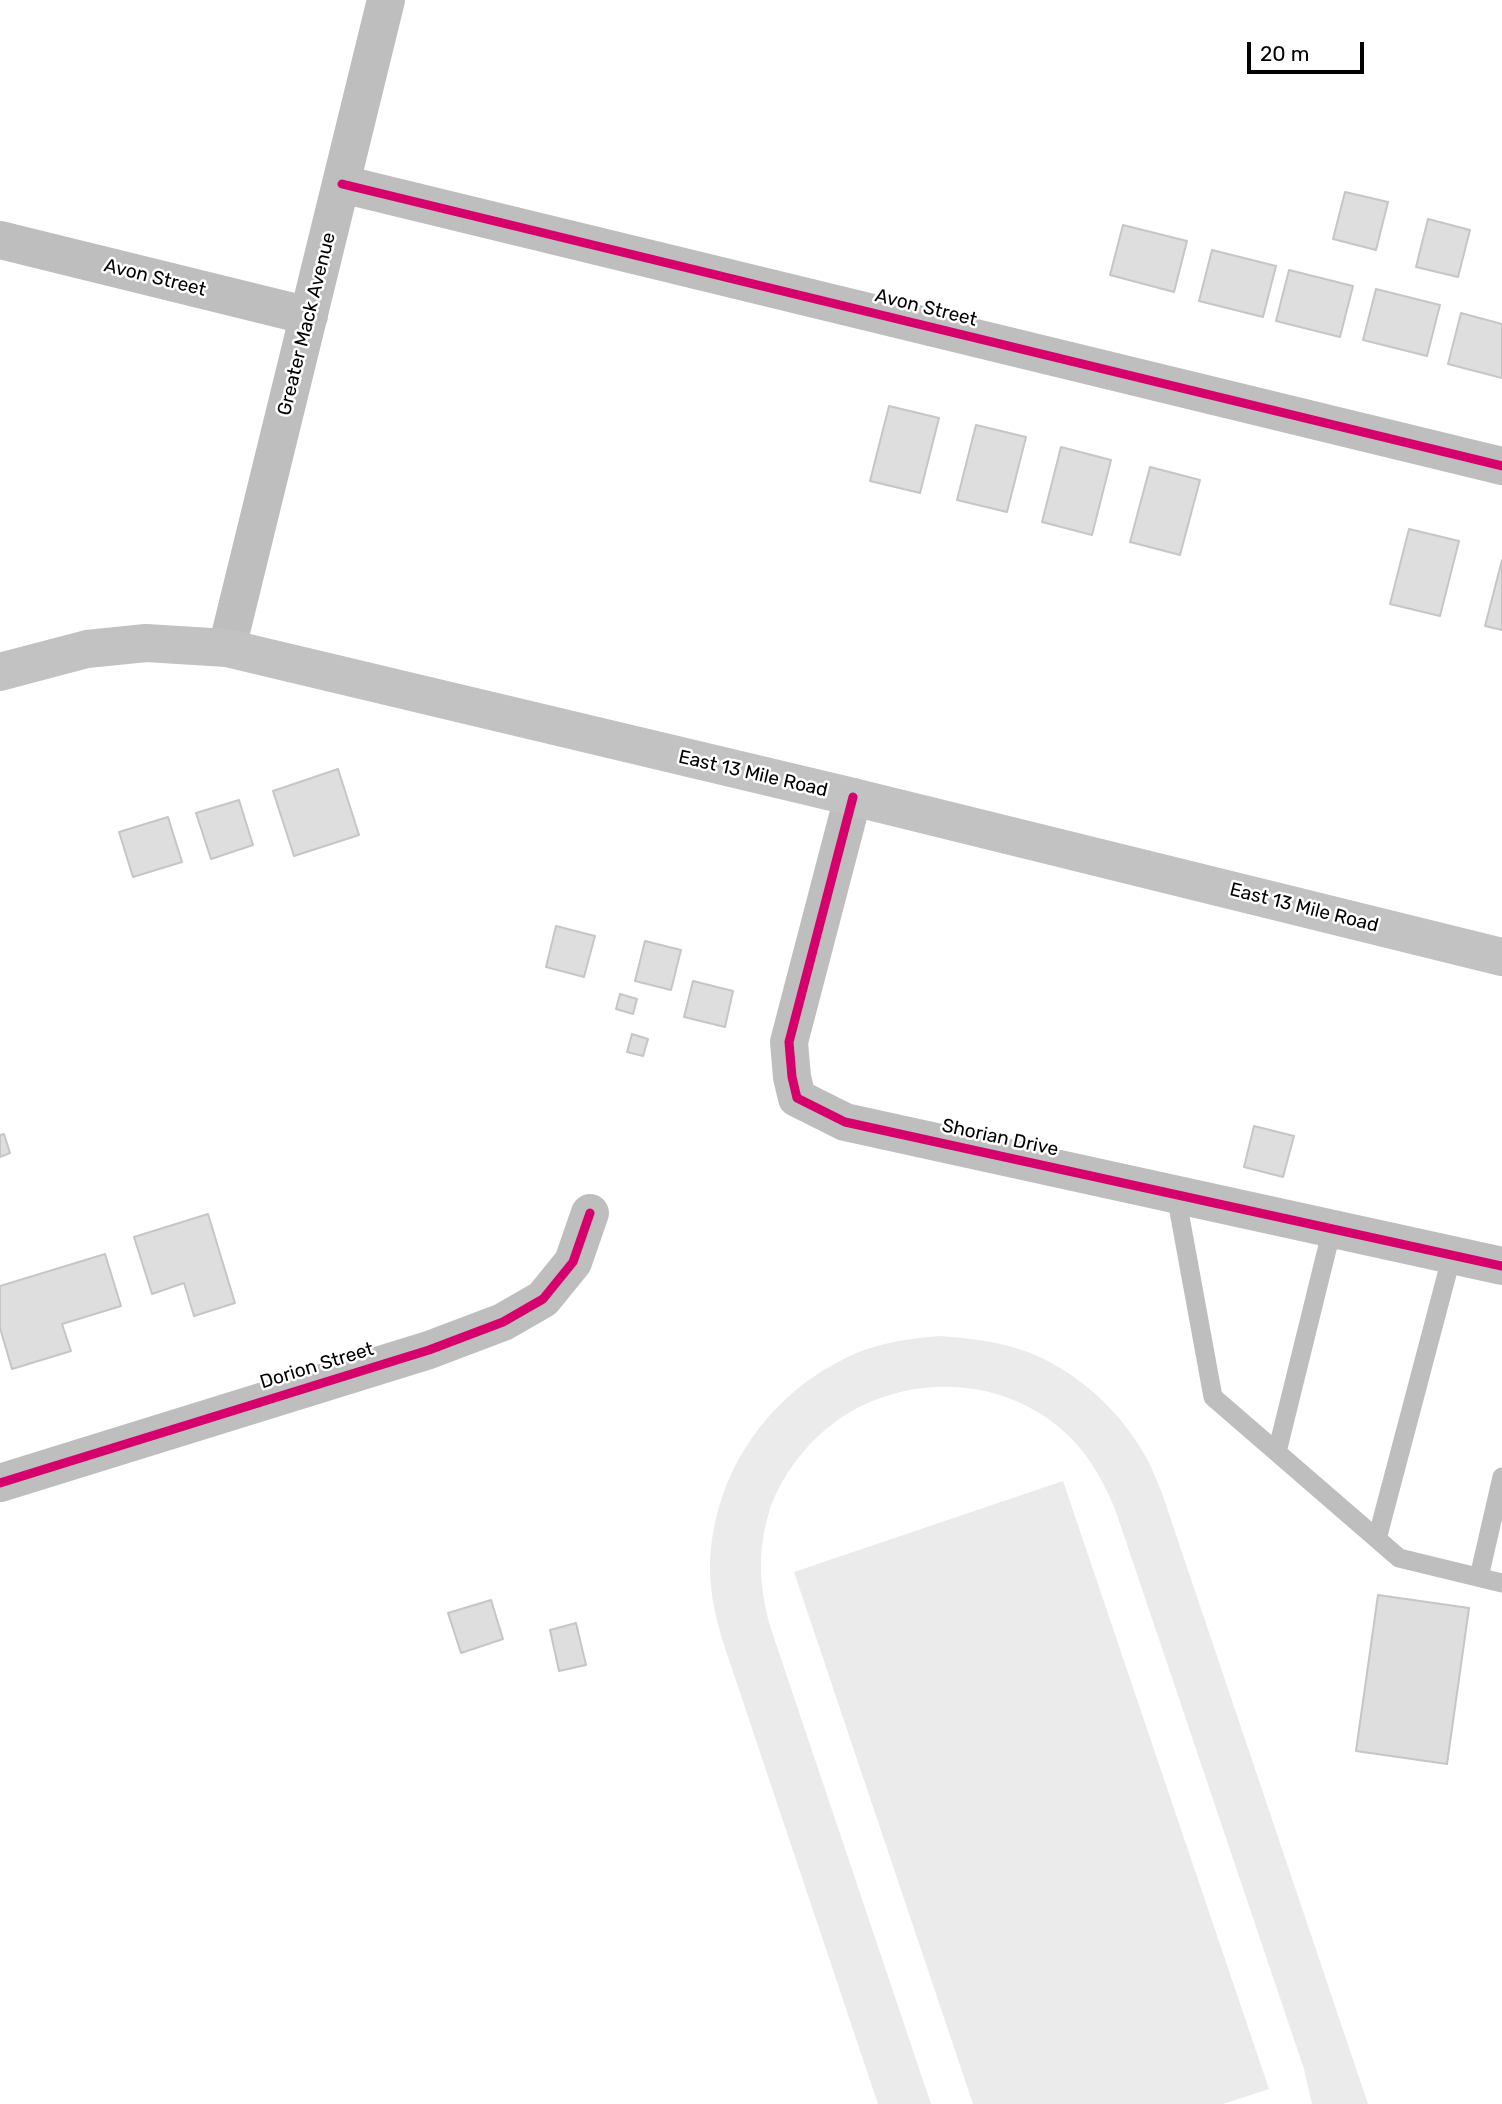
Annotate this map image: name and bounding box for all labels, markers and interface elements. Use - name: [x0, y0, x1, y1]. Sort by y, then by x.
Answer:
- scale bar: [1250, 28, 1367, 72]
- text: 20 m: [1260, 41, 1309, 66]
- street label: Greater Mack Avenue: [273, 230, 341, 418]
- street label: Avon Street: [102, 254, 208, 302]
- street label: Avon Street: [873, 284, 979, 332]
- street label: East 13 Mile Road: [676, 746, 830, 802]
- street label: East 13 Mile Road: [1227, 878, 1381, 938]
- street label: Shorian Drive: [940, 1115, 1060, 1161]
- street label: Dorion Street: [257, 1338, 377, 1394]

